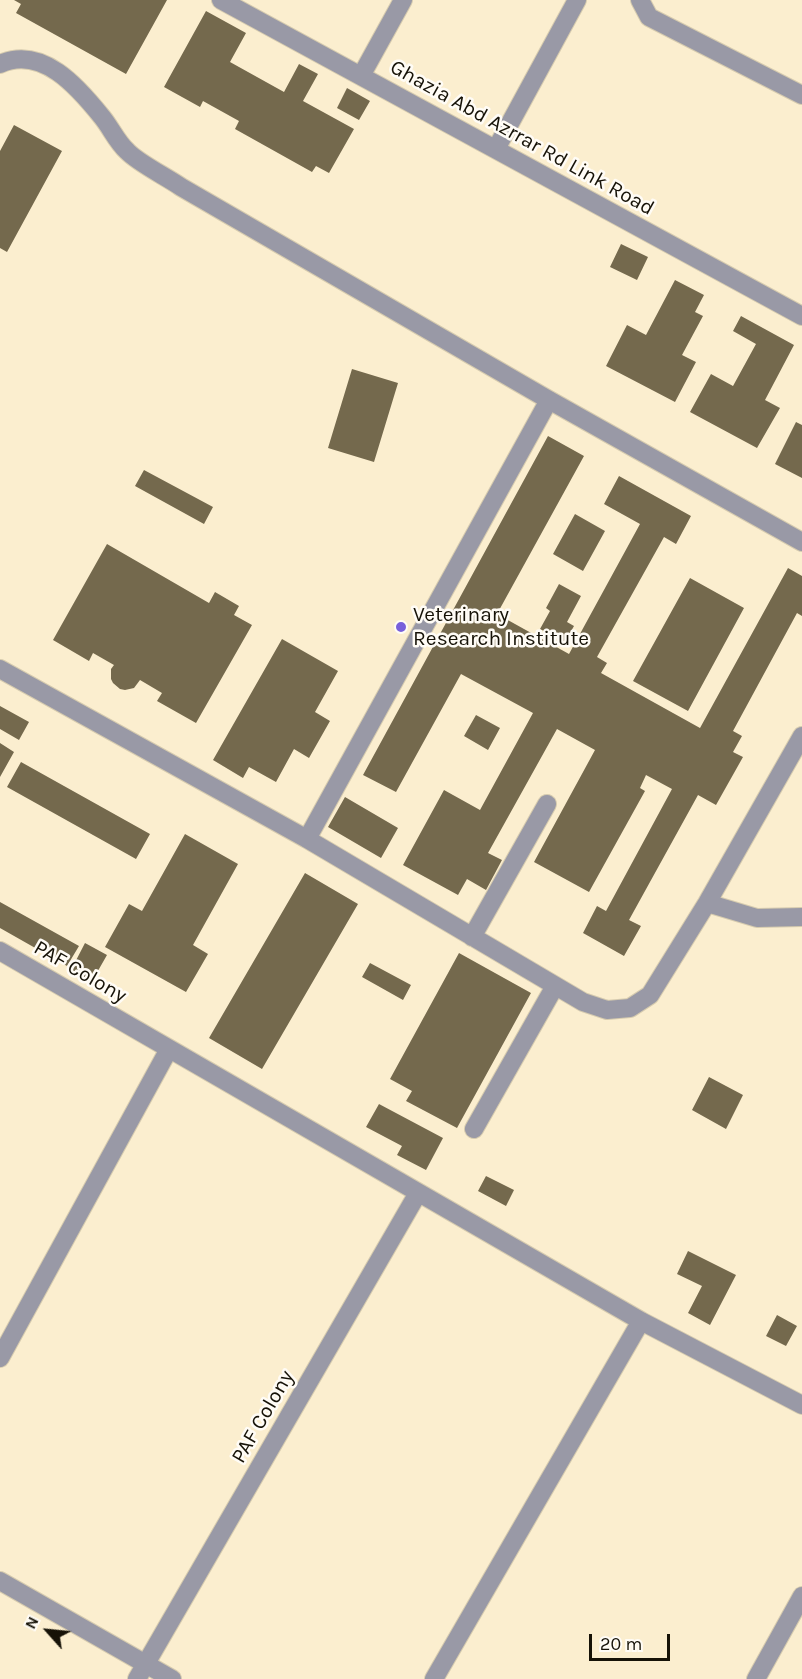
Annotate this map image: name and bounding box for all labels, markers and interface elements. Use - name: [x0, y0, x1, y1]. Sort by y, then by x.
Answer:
- street label: Ghazia Abd Azrrar Rd Link Road: [386, 55, 658, 221]
- place label: Veterinary Research Institute: [413, 602, 589, 652]
- marker: Veterinary Research Institute: [394, 620, 408, 634]
- street label: PAF Colony: [29, 935, 131, 1009]
- street label: PAF Colony: [226, 1366, 300, 1468]
- north arrow: [18, 1601, 78, 1661]
- text: N: [20, 1613, 43, 1632]
- scale bar: [592, 1622, 673, 1660]
- text: 20 m: [600, 1633, 642, 1655]

